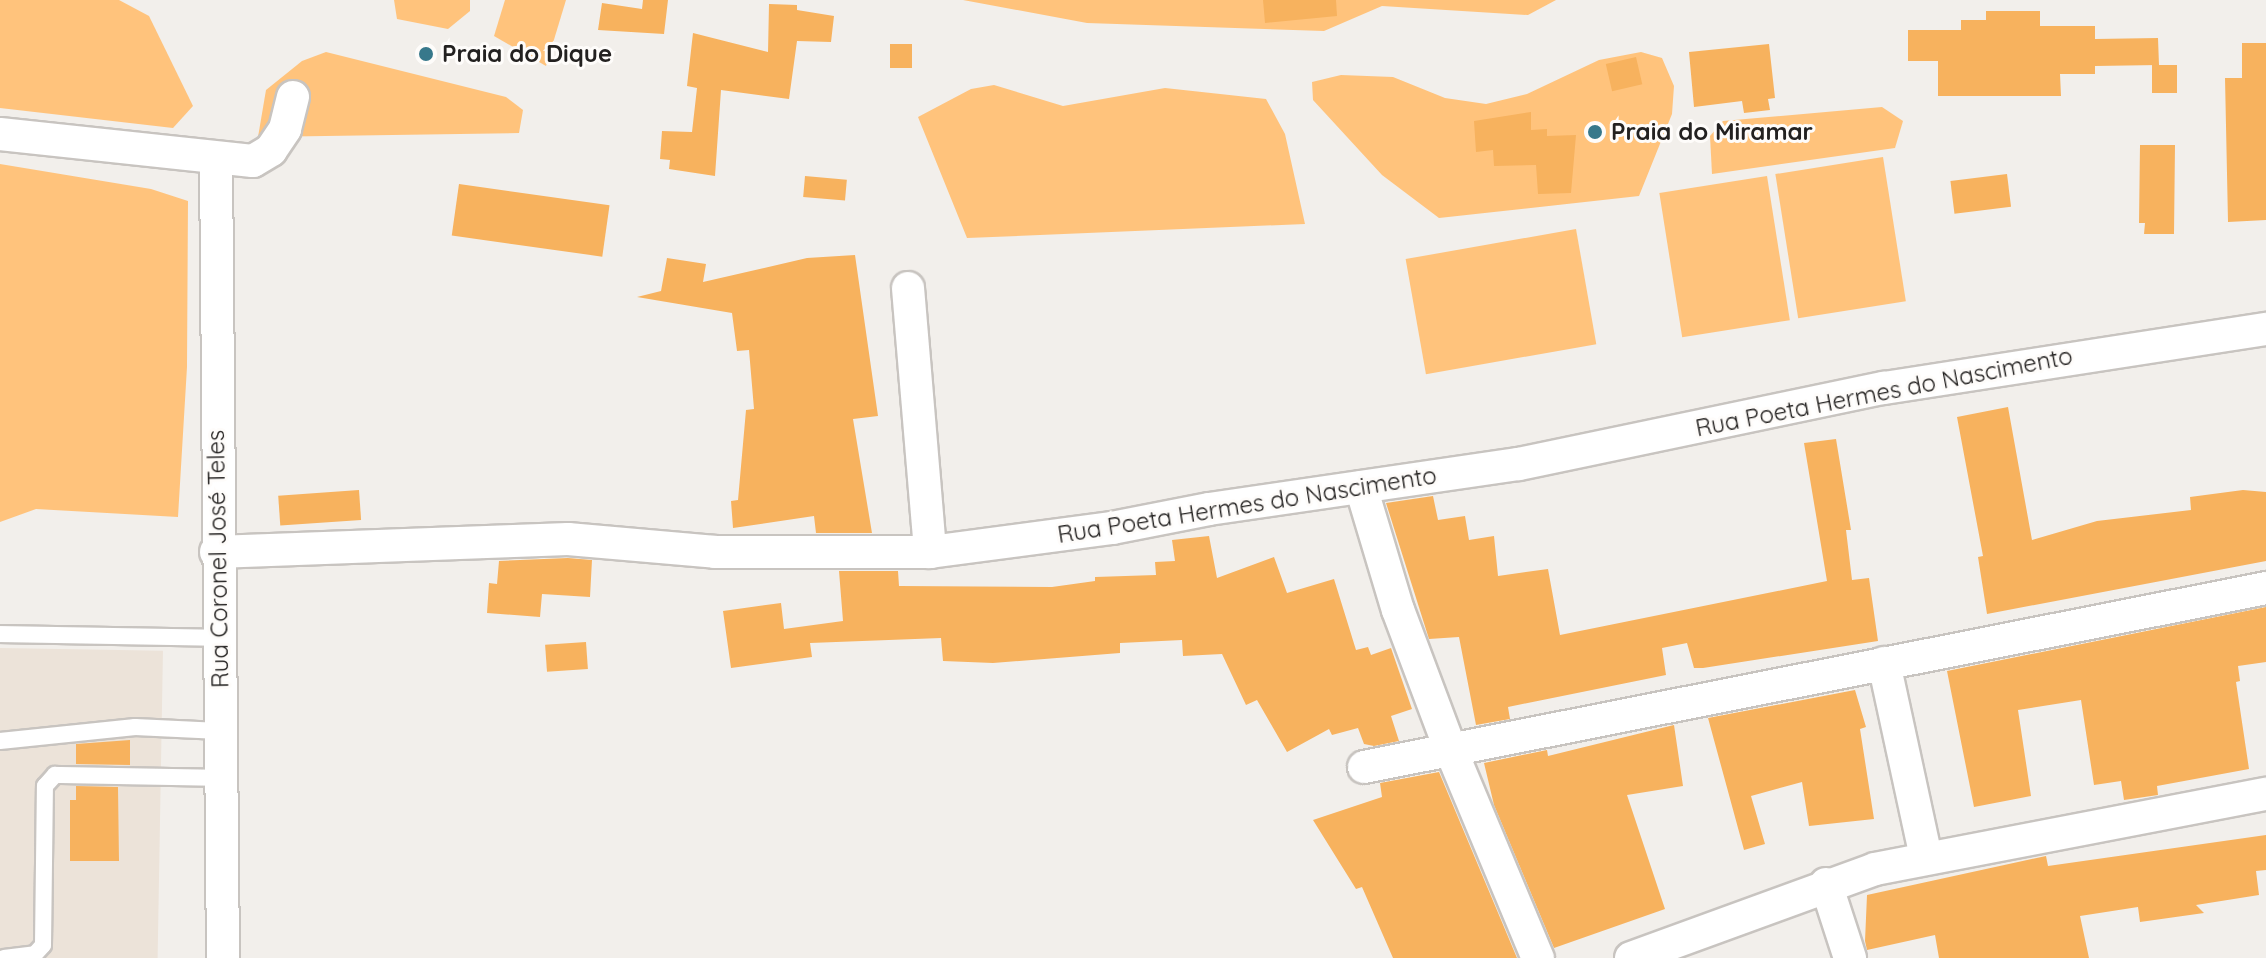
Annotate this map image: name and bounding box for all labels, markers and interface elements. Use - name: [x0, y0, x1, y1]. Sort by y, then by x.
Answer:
- place label: Praia do Dique: [442, 40, 612, 68]
- marker: Praia do Dique: [417, 45, 435, 63]
- place label: Praia do Miramar: [1611, 118, 1813, 146]
- marker: Praia do Miramar: [1586, 123, 1604, 141]
- street label: Rua Poeta Hermes do Nascimento: [1693, 341, 2075, 443]
- street label: Rua Coronel José Teles: [201, 430, 235, 688]
- street label: Rua Poeta Hermes do Nascimento: [1055, 461, 1439, 549]

